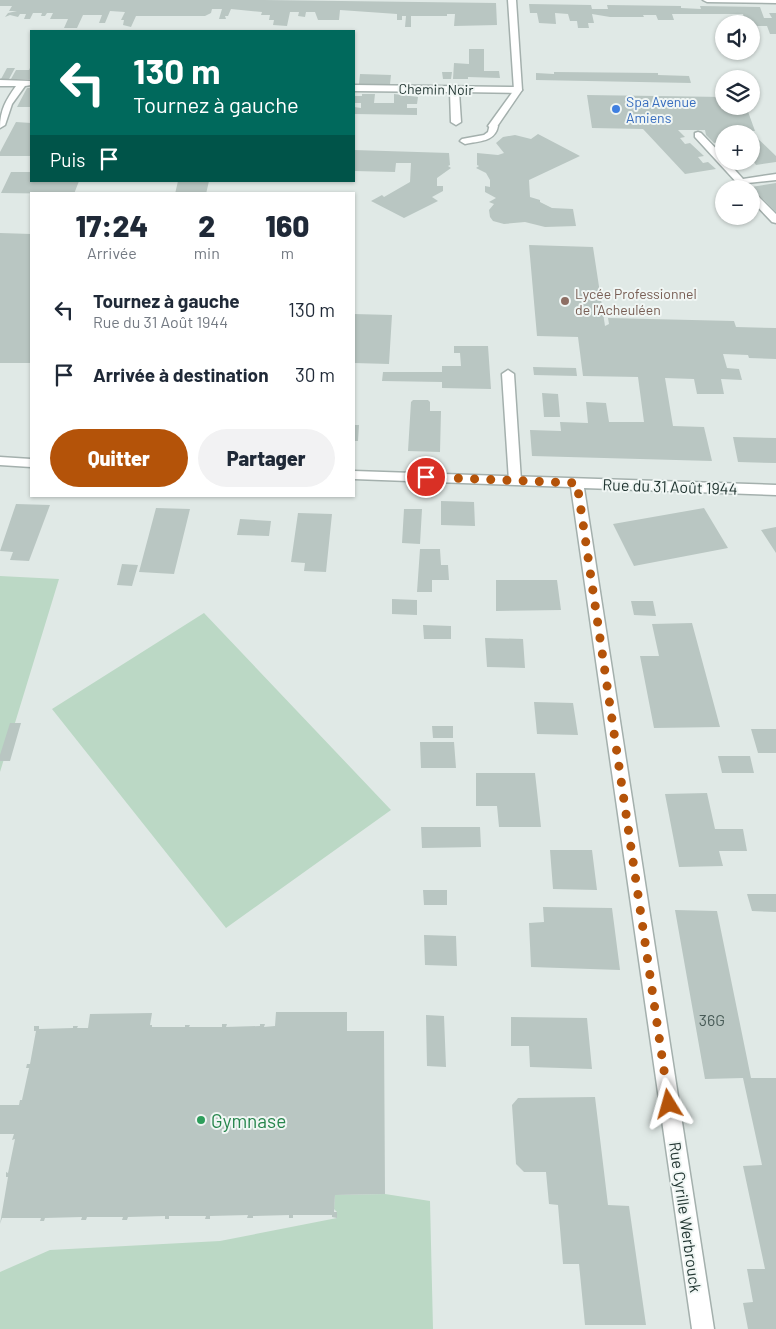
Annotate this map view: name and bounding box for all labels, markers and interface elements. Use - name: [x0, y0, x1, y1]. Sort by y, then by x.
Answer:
- map controls: [715, 15, 760, 225]
- button: sound: [715, 15, 760, 60]
- text: 130 m: [133, 49, 220, 91]
- icon: left: [50, 50, 115, 115]
- button: layers: [715, 70, 760, 115]
- street label: Chemin Noir: [399, 80, 473, 98]
- text: Tournez à gauche: [133, 91, 299, 117]
- place label: Spa Avenue Amiens: [626, 93, 696, 126]
- marker: Spa Avenue Amiens: [610, 103, 622, 115]
- button: +: [715, 125, 760, 170]
- icon: arrive: [95, 145, 123, 173]
- text: Puis: [50, 148, 85, 171]
- button: −: [715, 180, 760, 225]
- text: 17:24: [76, 207, 148, 243]
- text: 2: [198, 207, 215, 243]
- text: 160: [265, 207, 309, 243]
- text: Arrivée: [87, 243, 137, 262]
- text: min: [194, 243, 220, 262]
- text: m: [281, 243, 294, 262]
- place label: Lycée Professionnel de l'Acheuléen: [575, 285, 697, 318]
- text: Tournez à gauche: [93, 289, 240, 312]
- marker: Lycée Professionnel de l'Acheuléen: [559, 295, 571, 307]
- icon: left: [50, 296, 78, 324]
- text: 130 m: [288, 298, 335, 321]
- text: Rue du 31 Août 1944: [93, 312, 228, 331]
- icon: arrive: [50, 361, 78, 389]
- text: Arrivée à destination: [93, 363, 269, 386]
- text: 30 m: [295, 363, 335, 386]
- button: Quitter: [50, 429, 188, 487]
- button: Partager: [198, 429, 335, 487]
- pin: [405, 456, 447, 498]
- icon: arrive: [412, 463, 440, 491]
- street label: Rue du 31 Août 1944: [602, 474, 738, 498]
- house number: 36G: [699, 1010, 725, 1029]
- position arrow: [642, 1077, 694, 1129]
- place label: Gymnase: [211, 1109, 286, 1132]
- marker: Gymnase: [195, 1114, 207, 1126]
- street label: Rue Cyrille Werbrouck: [666, 1140, 706, 1294]

